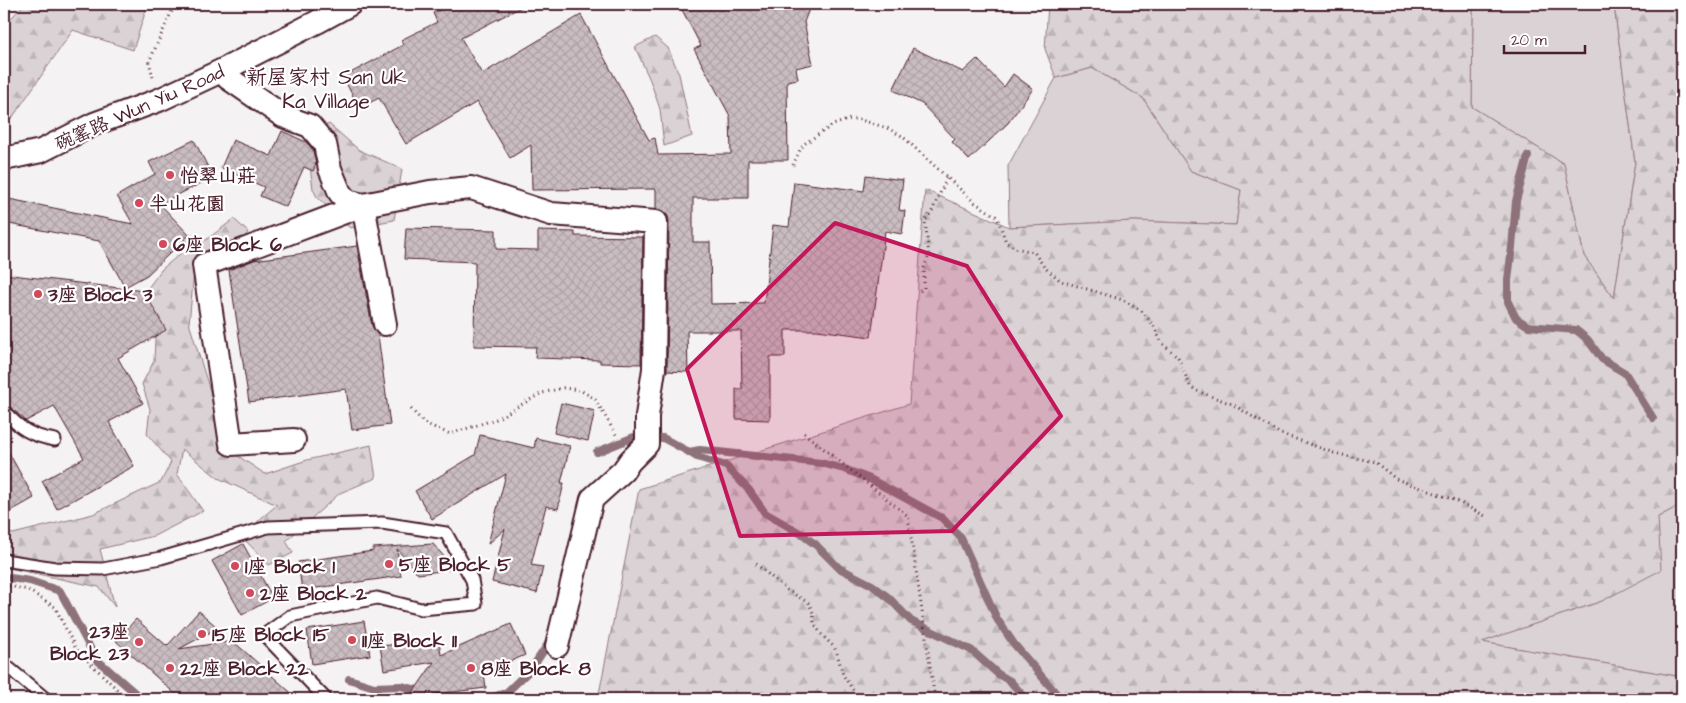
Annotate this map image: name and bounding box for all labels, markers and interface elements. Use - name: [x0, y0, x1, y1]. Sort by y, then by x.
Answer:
- scale bar: [1504, 22, 1585, 54]
- text: 20 m: [1511, 30, 1547, 51]
- street label: 碗窰路 Wun Yiu Road: [50, 59, 229, 158]
- district label: 新屋家村 San Uk Ka Village: [246, 63, 406, 118]
- place label: 怡翠山莊: [180, 163, 256, 190]
- marker: 怡翠山莊: [164, 169, 176, 181]
- place label: 半山花園: [149, 191, 225, 218]
- marker: 半山花園: [133, 197, 145, 209]
- place label: 6座 Block 6: [173, 232, 282, 259]
- marker: 6座 Block 6: [157, 238, 169, 250]
- place label: 3座 Block 3: [47, 282, 153, 309]
- marker: 3座 Block 3: [32, 288, 44, 300]
- place label: 5座 Block 5: [399, 552, 512, 579]
- place label: 1座 Block 1: [245, 554, 336, 581]
- marker: 5座 Block 5: [383, 558, 395, 570]
- marker: 1座 Block 1: [229, 560, 241, 572]
- place label: 2座 Block 2: [259, 581, 367, 608]
- marker: 2座 Block 2: [244, 587, 256, 599]
- place label: 23座 Block 23: [50, 619, 129, 668]
- place label: 15座 Block 15: [212, 622, 329, 649]
- marker: 15座 Block 15: [196, 628, 208, 640]
- place label: 11座 Block 11: [362, 628, 457, 655]
- marker: 11座 Block 11: [346, 634, 358, 646]
- marker: 23座 Block 23: [133, 636, 145, 648]
- place label: 22座 Block 22: [179, 656, 309, 683]
- place label: 8座 Block 8: [481, 656, 591, 683]
- marker: 22座 Block 22: [164, 662, 176, 674]
- marker: 8座 Block 8: [465, 662, 477, 674]

